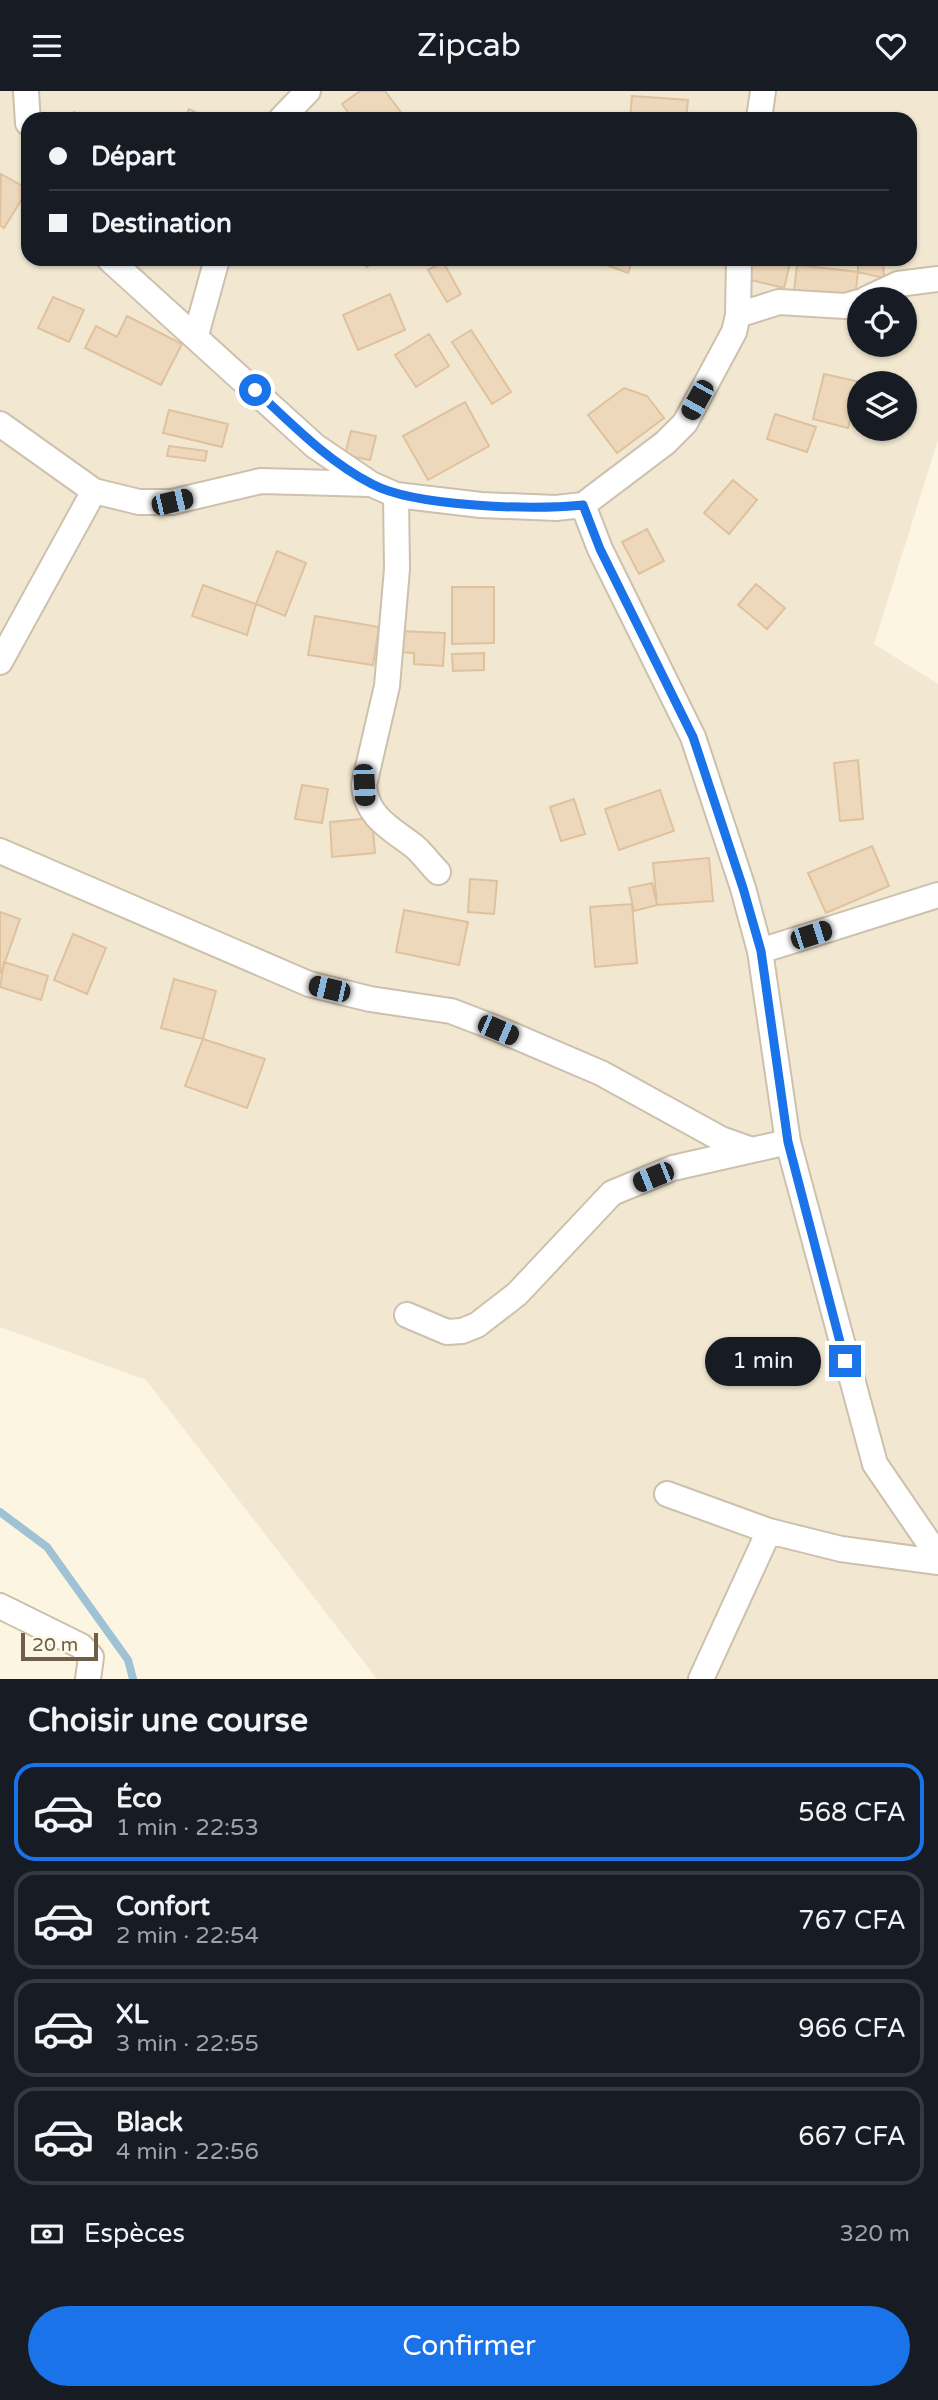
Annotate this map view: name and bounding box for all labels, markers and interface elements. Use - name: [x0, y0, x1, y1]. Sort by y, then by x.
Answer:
- icon: menu: [28, 27, 66, 65]
- text: Zipcab: [417, 27, 521, 65]
- icon: heart: [872, 27, 910, 65]
- text: Départ: [91, 141, 176, 172]
- text: Destination: [91, 208, 232, 239]
- map controls: [847, 287, 917, 441]
- button: locate: [847, 287, 917, 357]
- button: layers: [847, 371, 917, 441]
- route start: [239, 374, 271, 406]
- car: [678, 377, 717, 423]
- car: [150, 487, 195, 517]
- car: [353, 763, 376, 807]
- car: [788, 919, 835, 951]
- car: [307, 974, 352, 1004]
- car: [475, 1012, 522, 1048]
- car: [630, 1159, 677, 1195]
- callout: 1 min: [705, 1337, 820, 1385]
- route end: [829, 1345, 861, 1377]
- text: 1 min: [732, 1347, 794, 1375]
- scale bar: [21, 1630, 98, 1662]
- text: 20 m: [32, 1634, 78, 1656]
- text: Choisir une course: [28, 1702, 308, 1740]
- icon: car: [32, 1781, 95, 1844]
- text: Éco: [116, 1783, 162, 1814]
- text: 568 CFA: [798, 1797, 906, 1828]
- text: 1 min · 22:53: [116, 1814, 259, 1842]
- icon: car: [32, 1889, 95, 1952]
- text: Confort: [116, 1891, 210, 1922]
- text: 767 CFA: [798, 1905, 906, 1936]
- text: 2 min · 22:54: [116, 1922, 259, 1950]
- icon: car: [32, 1997, 95, 2060]
- text: XL: [116, 1999, 148, 2030]
- text: 966 CFA: [798, 2013, 906, 2044]
- text: 3 min · 22:55: [116, 2030, 259, 2058]
- icon: car: [32, 2105, 95, 2168]
- text: Black: [116, 2107, 183, 2138]
- text: 667 CFA: [798, 2121, 906, 2152]
- text: 4 min · 22:56: [116, 2138, 259, 2166]
- icon: cash: [28, 2215, 66, 2253]
- text: Espèces: [84, 2218, 185, 2249]
- text: 320 m: [840, 2220, 910, 2248]
- button: Confirmer: [28, 2306, 910, 2386]

